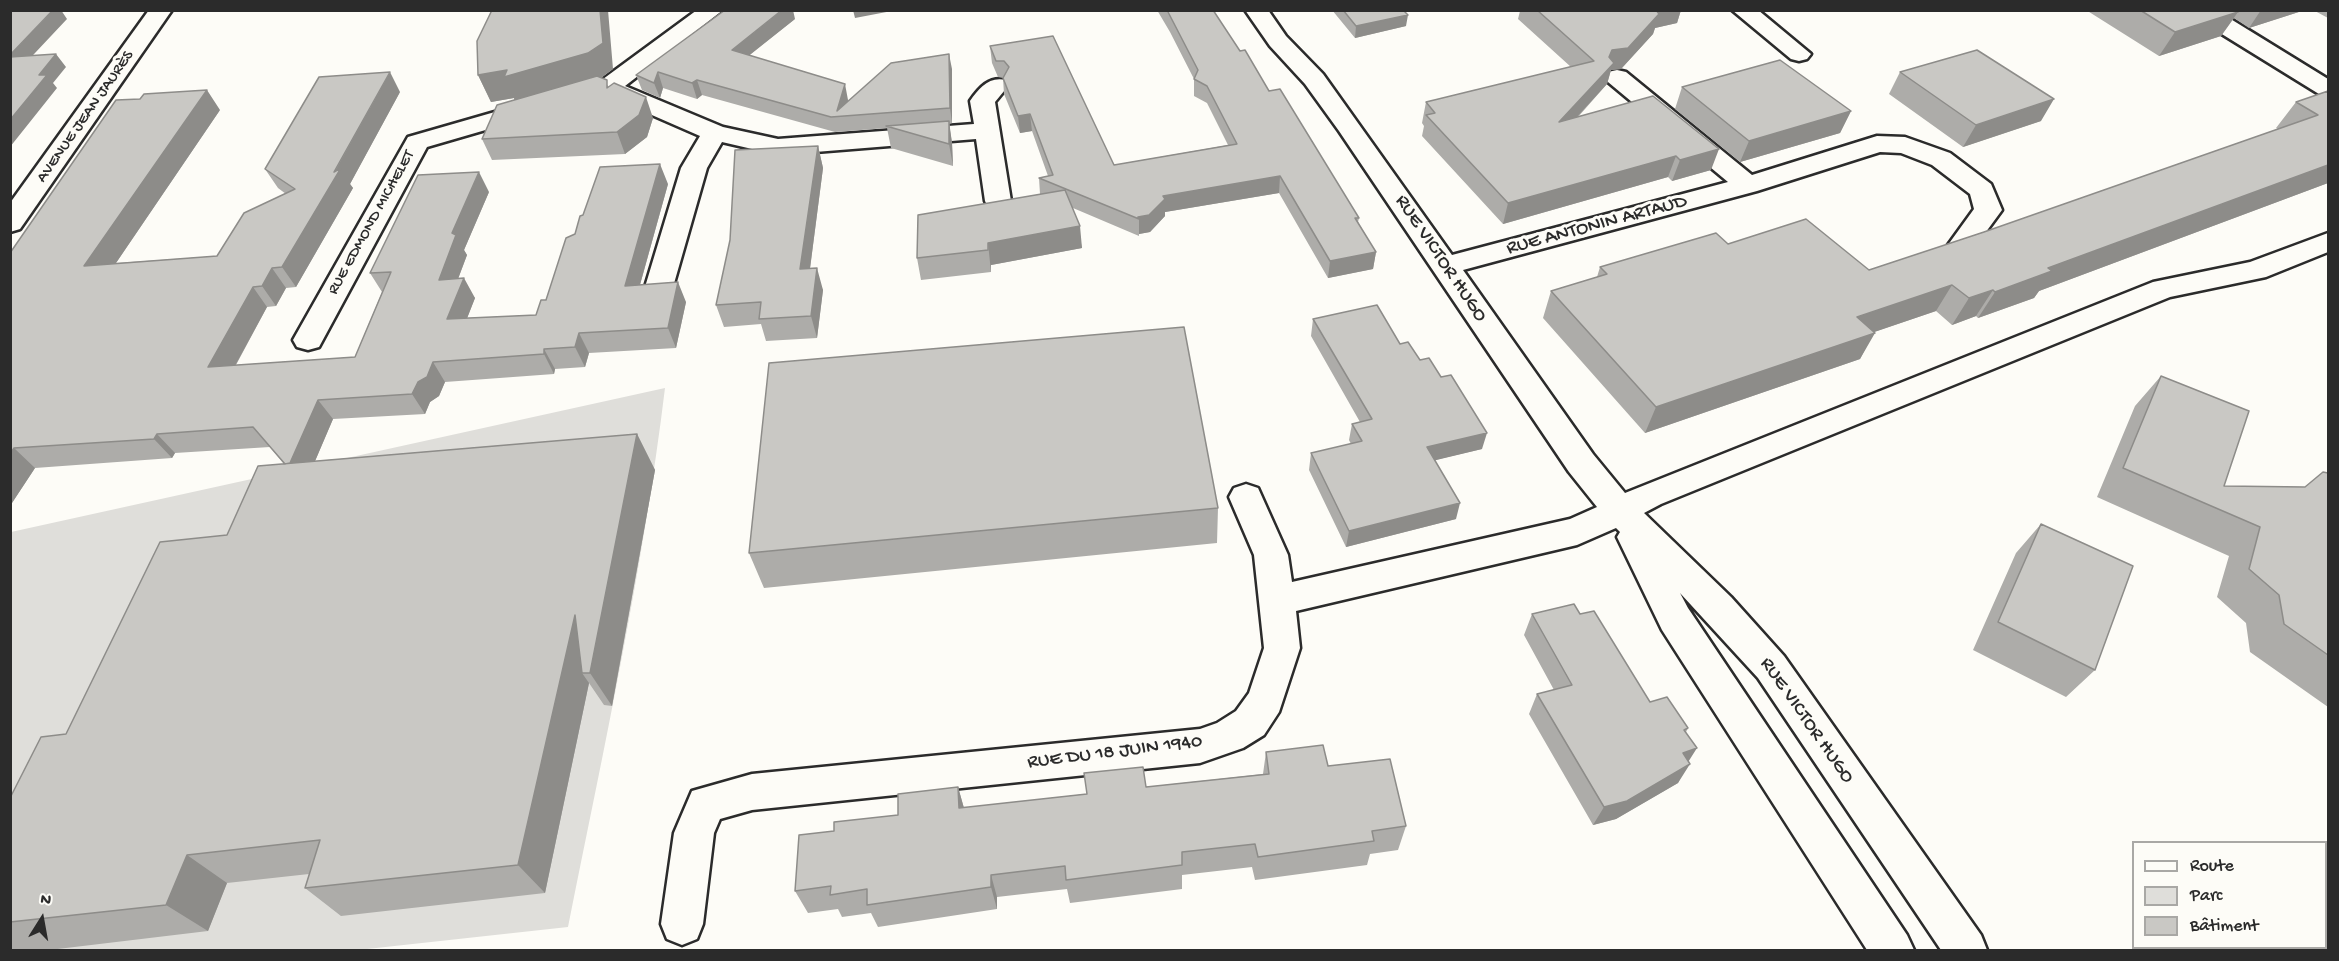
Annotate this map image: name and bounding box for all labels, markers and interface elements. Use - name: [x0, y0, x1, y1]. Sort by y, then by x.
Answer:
- street label: AVENUE JEAN JAURÈS: [33, 47, 139, 187]
- street label: RUE EDMOND MICHELET: [324, 148, 420, 298]
- street label: RUE ANTONIN ARTAUD: [1504, 190, 1690, 262]
- street label: RUE VICTOR HUGO: [1389, 191, 1491, 327]
- street label: RUE VICTOR HUGO: [1754, 653, 1858, 789]
- street label: RUE DU 18 JUIN 1940: [1026, 730, 1204, 776]
- legend: [2132, 841, 2327, 949]
- text: Route: [2190, 856, 2234, 877]
- text: Parc: [2190, 886, 2222, 907]
- north arrow: [12, 889, 72, 949]
- text: N: [39, 891, 52, 911]
- text: Bâtiment: [2190, 916, 2258, 937]

